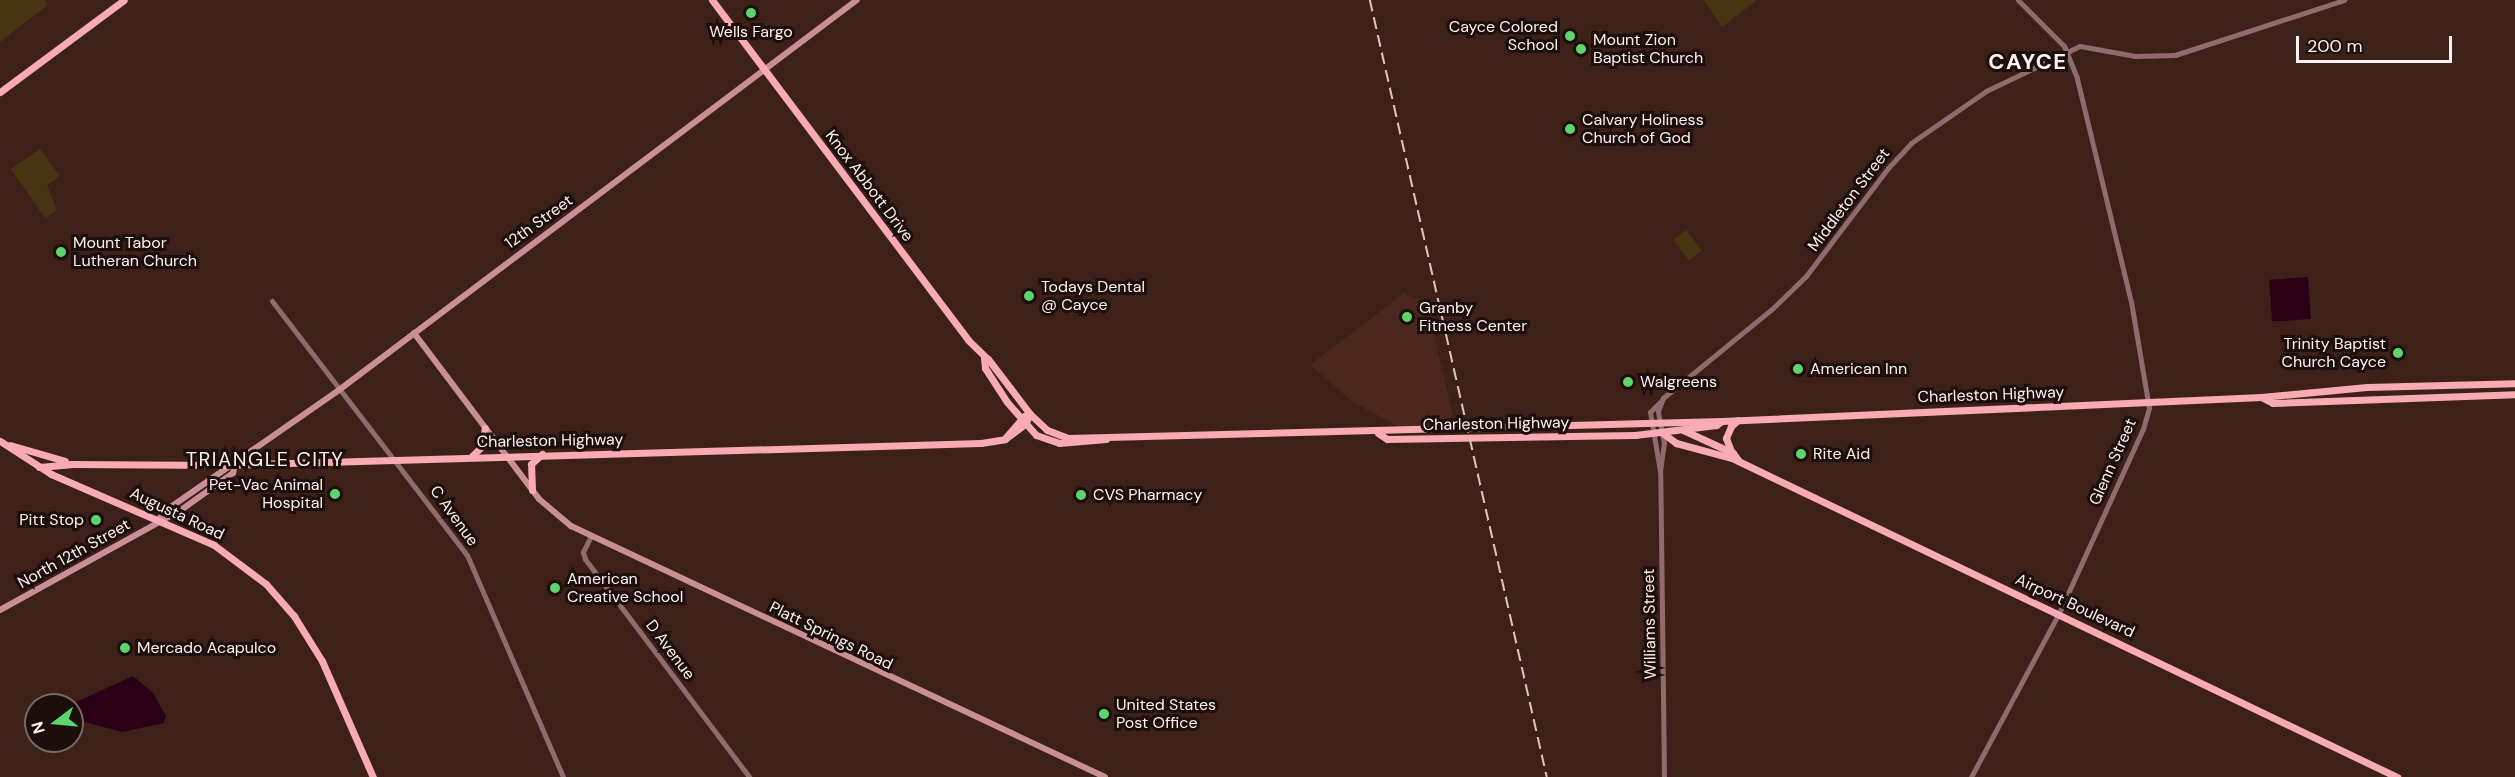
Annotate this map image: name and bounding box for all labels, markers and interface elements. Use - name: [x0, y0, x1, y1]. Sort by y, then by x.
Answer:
- marker: Wells Fargo: [744, 6, 758, 20]
- place label: Cayce Colored School: [1449, 17, 1558, 55]
- place label: Wells Fargo: [709, 22, 793, 42]
- scale bar: [2299, 24, 2455, 62]
- marker: Cayce Colored School: [1563, 29, 1577, 43]
- place label: Mount Zion Baptist Church: [1593, 30, 1703, 68]
- text: 200 m: [2307, 34, 2363, 58]
- marker: Mount Zion Baptist Church: [1574, 42, 1588, 56]
- district label: CAYCE: [1988, 49, 2068, 75]
- place label: Calvary Holiness Church of God: [1582, 110, 1704, 148]
- marker: Calvary Holiness Church of God: [1563, 122, 1577, 136]
- street label: Knox Abbott Drive: [821, 127, 917, 245]
- street label: Middleton Street: [1804, 145, 1894, 255]
- street label: 12th Street: [501, 191, 577, 253]
- place label: Mount Tabor Lutheran Church: [73, 233, 197, 271]
- marker: Mount Tabor Lutheran Church: [54, 245, 68, 259]
- place label: Todays Dental @ Cayce: [1041, 277, 1145, 315]
- marker: Todays Dental @ Cayce: [1022, 289, 1036, 303]
- place label: Granby Fitness Center: [1419, 298, 1527, 336]
- marker: Granby Fitness Center: [1400, 310, 1414, 324]
- place label: Trinity Baptist Church Cayce: [2282, 334, 2386, 372]
- marker: Trinity Baptist Church Cayce: [2391, 346, 2405, 360]
- place label: American Inn: [1810, 359, 1907, 379]
- marker: American Inn: [1791, 362, 1805, 376]
- place label: Walgreens: [1640, 372, 1717, 392]
- marker: Walgreens: [1621, 375, 1635, 389]
- street label: Charleston Highway: [1917, 383, 2065, 407]
- street label: Charleston Highway: [1422, 413, 1570, 435]
- street label: Glenn Street: [2085, 416, 2141, 508]
- street label: Charleston Highway: [476, 430, 624, 452]
- place label: Rite Aid: [1813, 444, 1870, 464]
- district label: TRIANGLE CITY: [186, 447, 344, 471]
- marker: Rite Aid: [1794, 447, 1808, 461]
- place label: Pet-Vac Animal Hospital: [209, 475, 323, 513]
- street label: C Avenue: [426, 482, 482, 550]
- street label: Augusta Road: [127, 484, 227, 544]
- place label: CVS Pharmacy: [1093, 485, 1202, 505]
- marker: Pet-Vac Animal Hospital: [328, 487, 342, 501]
- marker: CVS Pharmacy: [1074, 488, 1088, 502]
- place label: Pitt Stop: [19, 510, 84, 530]
- marker: Pitt Stop: [89, 513, 103, 527]
- street label: North 12th Street: [14, 515, 134, 593]
- street label: Williams Street: [1639, 568, 1661, 680]
- place label: American Creative School: [567, 569, 683, 607]
- street label: Airport Boulevard: [2012, 570, 2138, 642]
- marker: American Creative School: [548, 581, 562, 595]
- street label: Platt Springs Road: [766, 598, 896, 674]
- street label: D Avenue: [641, 616, 699, 684]
- place label: Mercado Acapulco: [137, 638, 276, 658]
- marker: Mercado Acapulco: [118, 641, 132, 655]
- north arrow: [24, 693, 84, 753]
- place label: United States Post Office: [1116, 695, 1216, 733]
- marker: United States Post Office: [1097, 707, 1111, 721]
- text: N: [26, 719, 50, 736]

